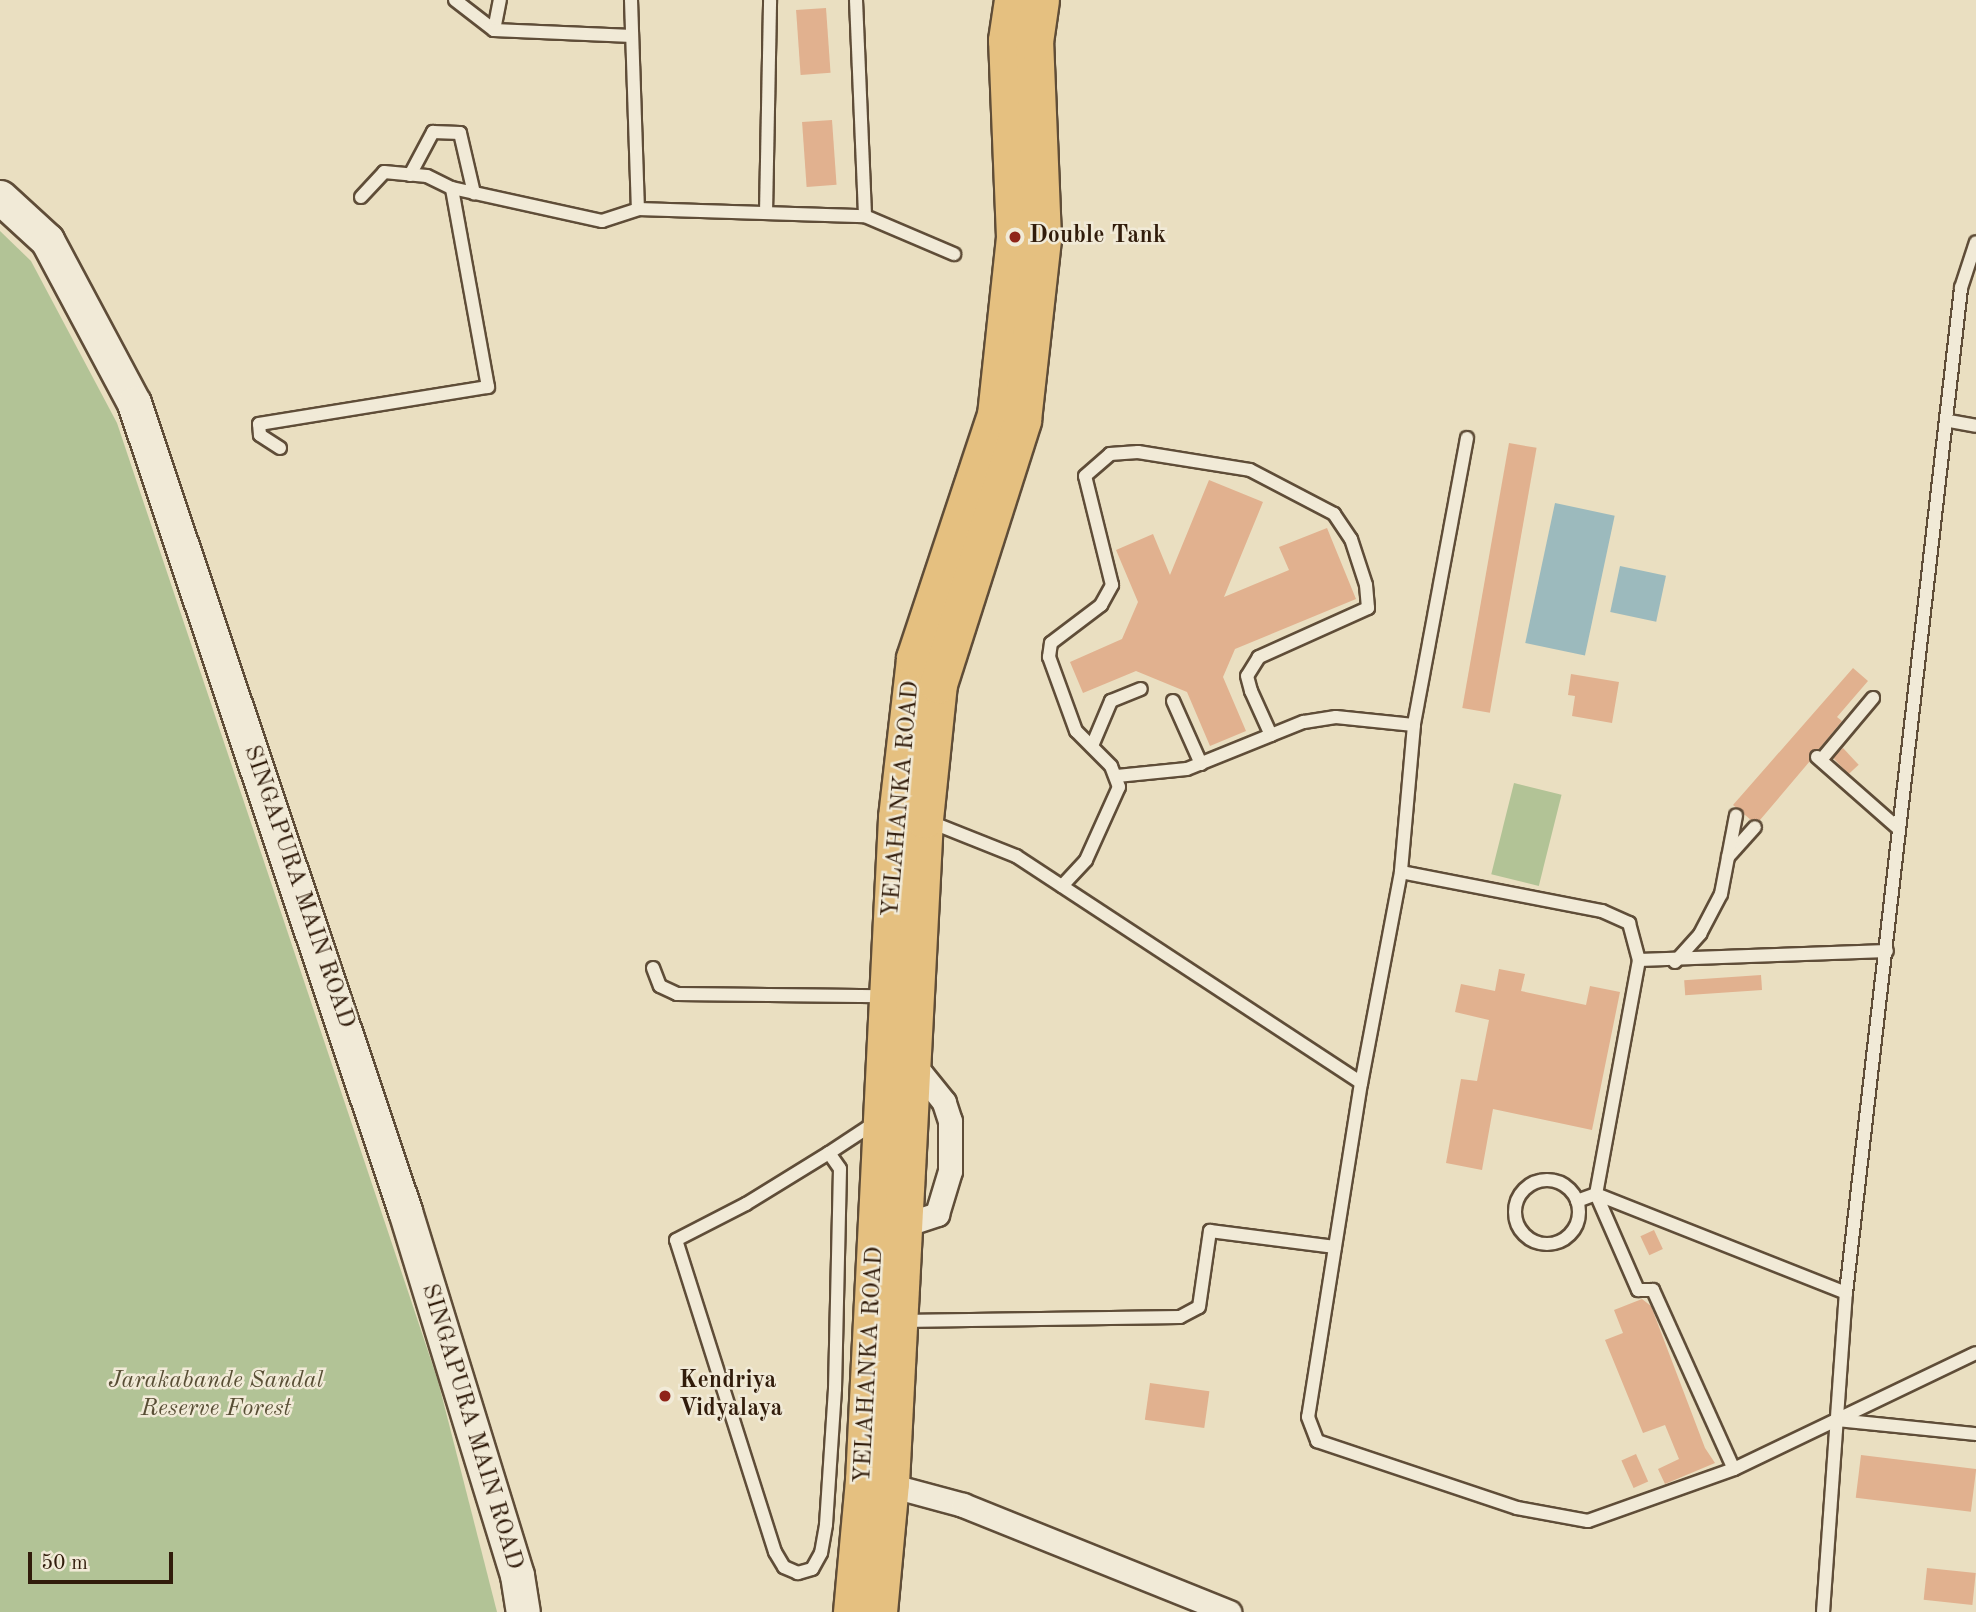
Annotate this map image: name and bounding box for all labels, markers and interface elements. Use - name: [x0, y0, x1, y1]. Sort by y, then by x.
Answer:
- place label: Double Tank: [1029, 223, 1166, 251]
- marker: Double Tank: [1007, 229, 1023, 245]
- street label: YELAHANKA ROAD: [877, 680, 927, 918]
- street label: SINGAPURA MAIN ROAD: [236, 742, 360, 1032]
- street label: YELAHANKA ROAD: [849, 1246, 891, 1484]
- street label: SINGAPURA MAIN ROAD: [414, 1281, 528, 1573]
- park label: Jarakabande Sandal Reserve Forest: [108, 1368, 324, 1424]
- place label: Kendriya Vidyalaya: [679, 1368, 783, 1424]
- marker: Kendriya Vidyalaya: [657, 1388, 673, 1404]
- scale bar: [32, 1538, 177, 1582]
- text: 50 m: [41, 1553, 88, 1574]

